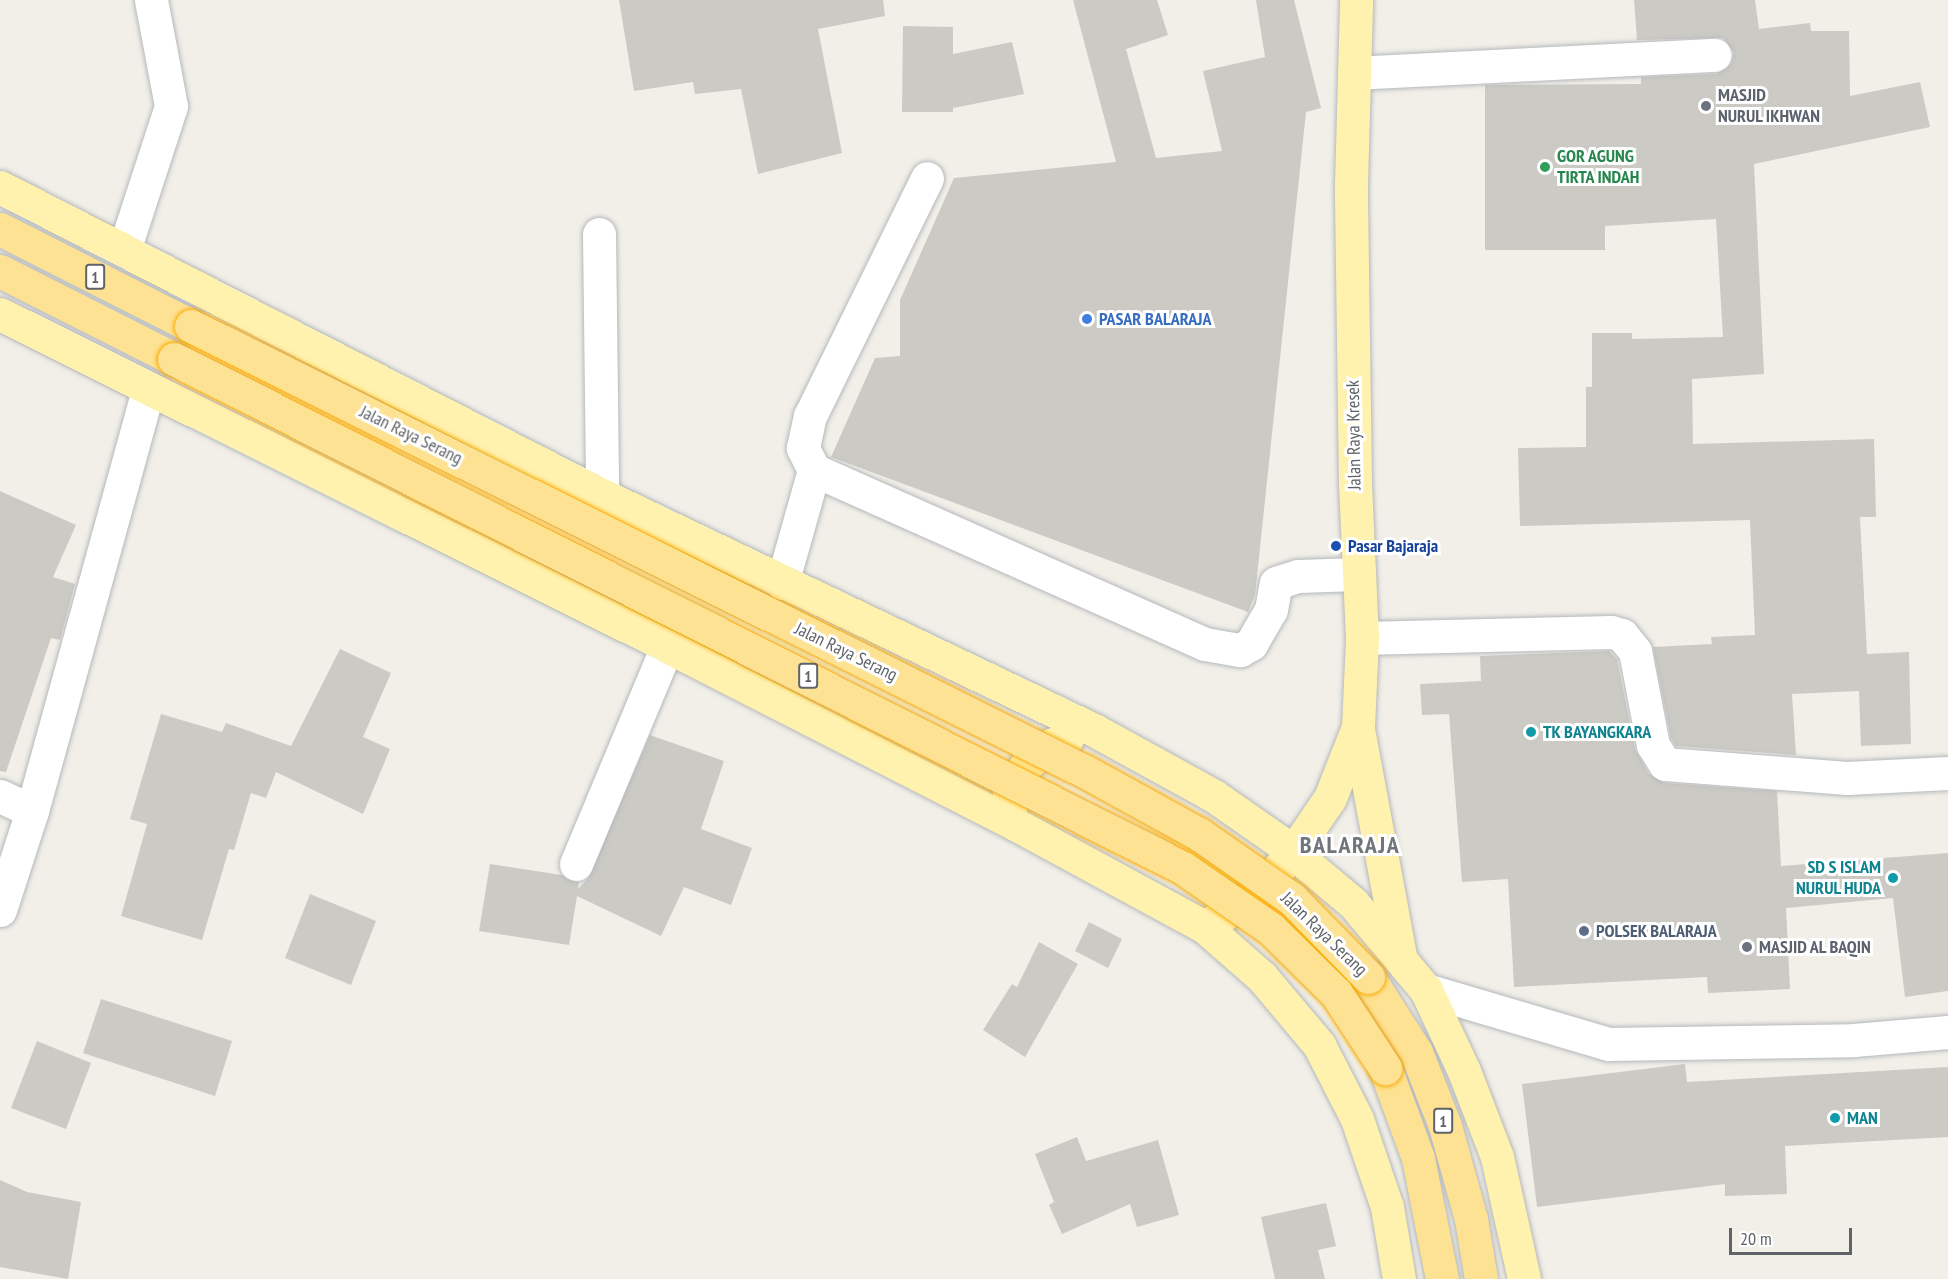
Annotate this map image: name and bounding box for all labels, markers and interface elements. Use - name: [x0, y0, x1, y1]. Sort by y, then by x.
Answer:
- place label: MASJID NURUL IKHWAN: [1718, 85, 1821, 128]
- marker: MASJID NURUL IKHWAN: [1699, 99, 1713, 113]
- place label: GOR AGUNG TIRTA INDAH: [1557, 146, 1640, 188]
- marker: GOR AGUNG TIRTA INDAH: [1538, 160, 1552, 174]
- road number: 1: [84, 264, 106, 290]
- place label: PASAR BALARAJA: [1099, 308, 1212, 330]
- marker: PASAR BALARAJA: [1080, 312, 1094, 326]
- street label: Jalan Raya Kresek: [1342, 380, 1366, 490]
- street label: Jalan Raya Serang: [356, 401, 466, 469]
- place label: Pasar Bajaraja: [1348, 535, 1438, 557]
- marker: Pasar Bajaraja: [1329, 539, 1343, 553]
- street label: Jalan Raya Serang: [791, 618, 901, 686]
- road number: 1: [798, 663, 818, 689]
- place label: TK BAYANGKARA: [1543, 721, 1652, 743]
- marker: TK BAYANGKARA: [1524, 725, 1538, 739]
- district label: BALARAJA: [1300, 831, 1400, 859]
- place label: SD S ISLAM NURUL HUDA: [1795, 857, 1881, 900]
- marker: SD S ISLAM NURUL HUDA: [1886, 871, 1900, 885]
- street label: Jalan Raya Serang: [1276, 888, 1372, 980]
- place label: POLSEK BALARAJA: [1596, 920, 1717, 942]
- marker: POLSEK BALARAJA: [1577, 924, 1591, 938]
- place label: MASJID AL BAQIN: [1759, 936, 1872, 958]
- marker: MASJID AL BAQIN: [1740, 940, 1754, 954]
- place label: MAN: [1847, 1107, 1878, 1129]
- road number: 1: [1432, 1108, 1454, 1134]
- marker: MAN: [1828, 1111, 1842, 1125]
- scale bar: [1732, 1216, 1855, 1254]
- text: 20 m: [1740, 1227, 1772, 1250]

